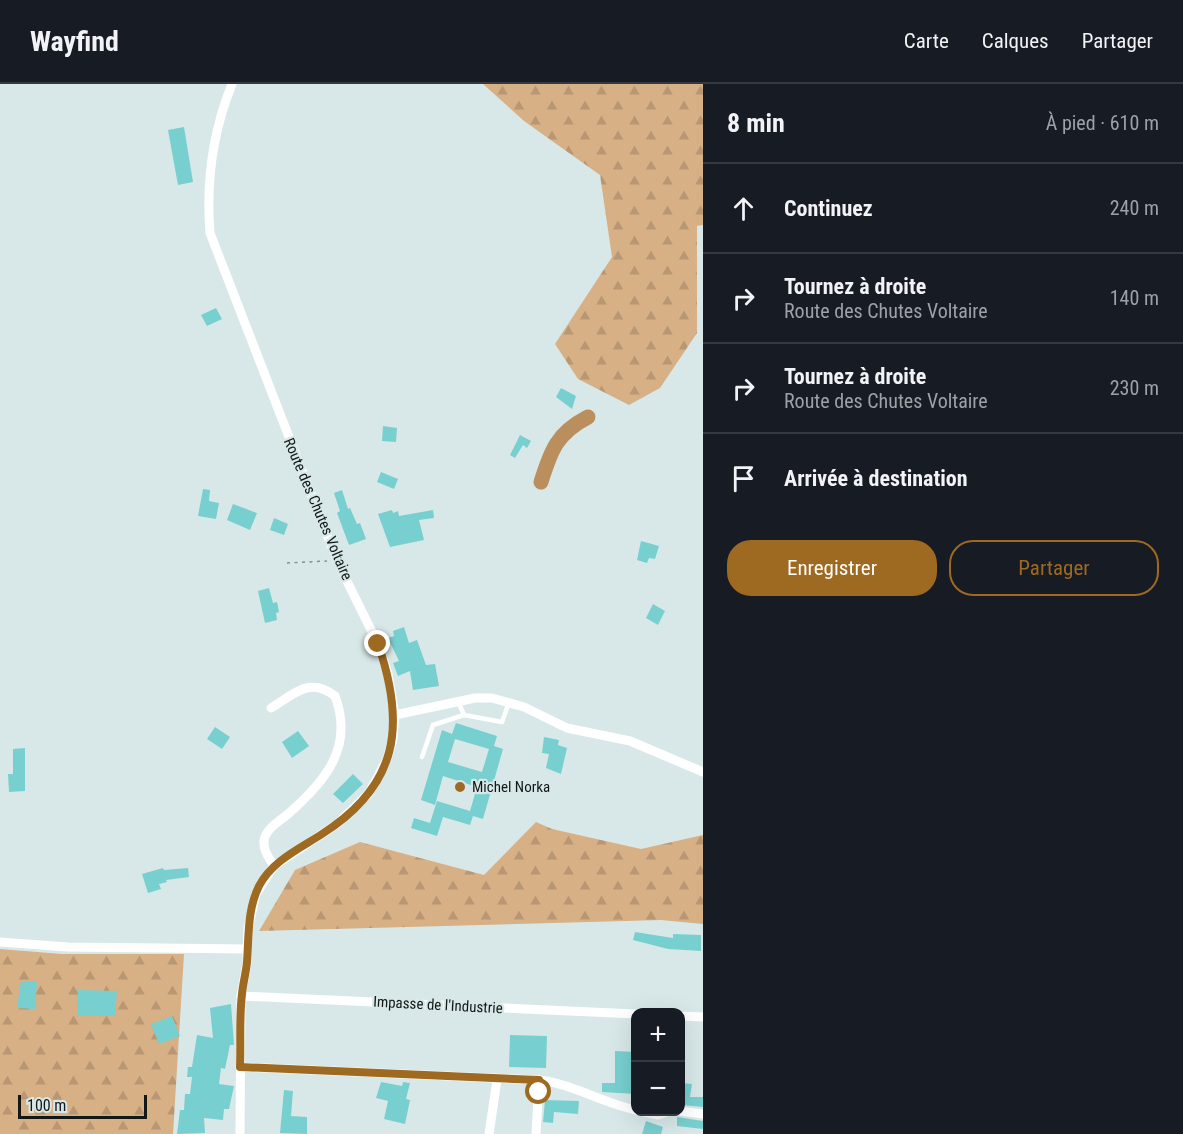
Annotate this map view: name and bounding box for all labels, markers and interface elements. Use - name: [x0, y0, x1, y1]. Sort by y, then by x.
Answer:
- text: Wayfind: [30, 25, 119, 58]
- text: Carte: [904, 29, 949, 53]
- text: Calques: [982, 29, 1049, 53]
- text: Partager: [1082, 29, 1153, 53]
- text: 8 min: [727, 108, 785, 138]
- text: À pied · 610 m: [1046, 111, 1159, 135]
- icon: ahead: [727, 192, 760, 225]
- text: Continuez: [784, 196, 873, 221]
- text: 240 m: [1110, 196, 1159, 220]
- text: Tournez à droite: [784, 274, 926, 299]
- icon: right: [727, 282, 760, 315]
- text: 140 m: [1110, 286, 1159, 310]
- text: Route des Chutes Voltaire: [784, 299, 988, 323]
- text: Tournez à droite: [784, 364, 926, 389]
- icon: right: [727, 372, 760, 405]
- text: 230 m: [1110, 376, 1159, 400]
- text: Route des Chutes Voltaire: [784, 389, 988, 413]
- street label: Route des Chutes Voltaire: [280, 435, 356, 583]
- icon: arrive: [727, 462, 760, 495]
- text: Arrivée à destination: [784, 466, 968, 491]
- button: Enregistrer: [727, 540, 937, 596]
- button: Partager: [949, 540, 1159, 596]
- route end: [364, 630, 390, 656]
- place label: Michel Norka: [472, 778, 550, 796]
- marker: Michel Norka: [453, 780, 467, 794]
- street label: Impasse de l'Industrie: [373, 993, 503, 1017]
- map controls: [631, 1008, 685, 1116]
- button: +: [631, 1008, 685, 1062]
- button: −: [631, 1062, 685, 1116]
- route start: [525, 1078, 551, 1104]
- scale bar: [18, 1092, 147, 1120]
- text: 100 m: [27, 1096, 66, 1115]

